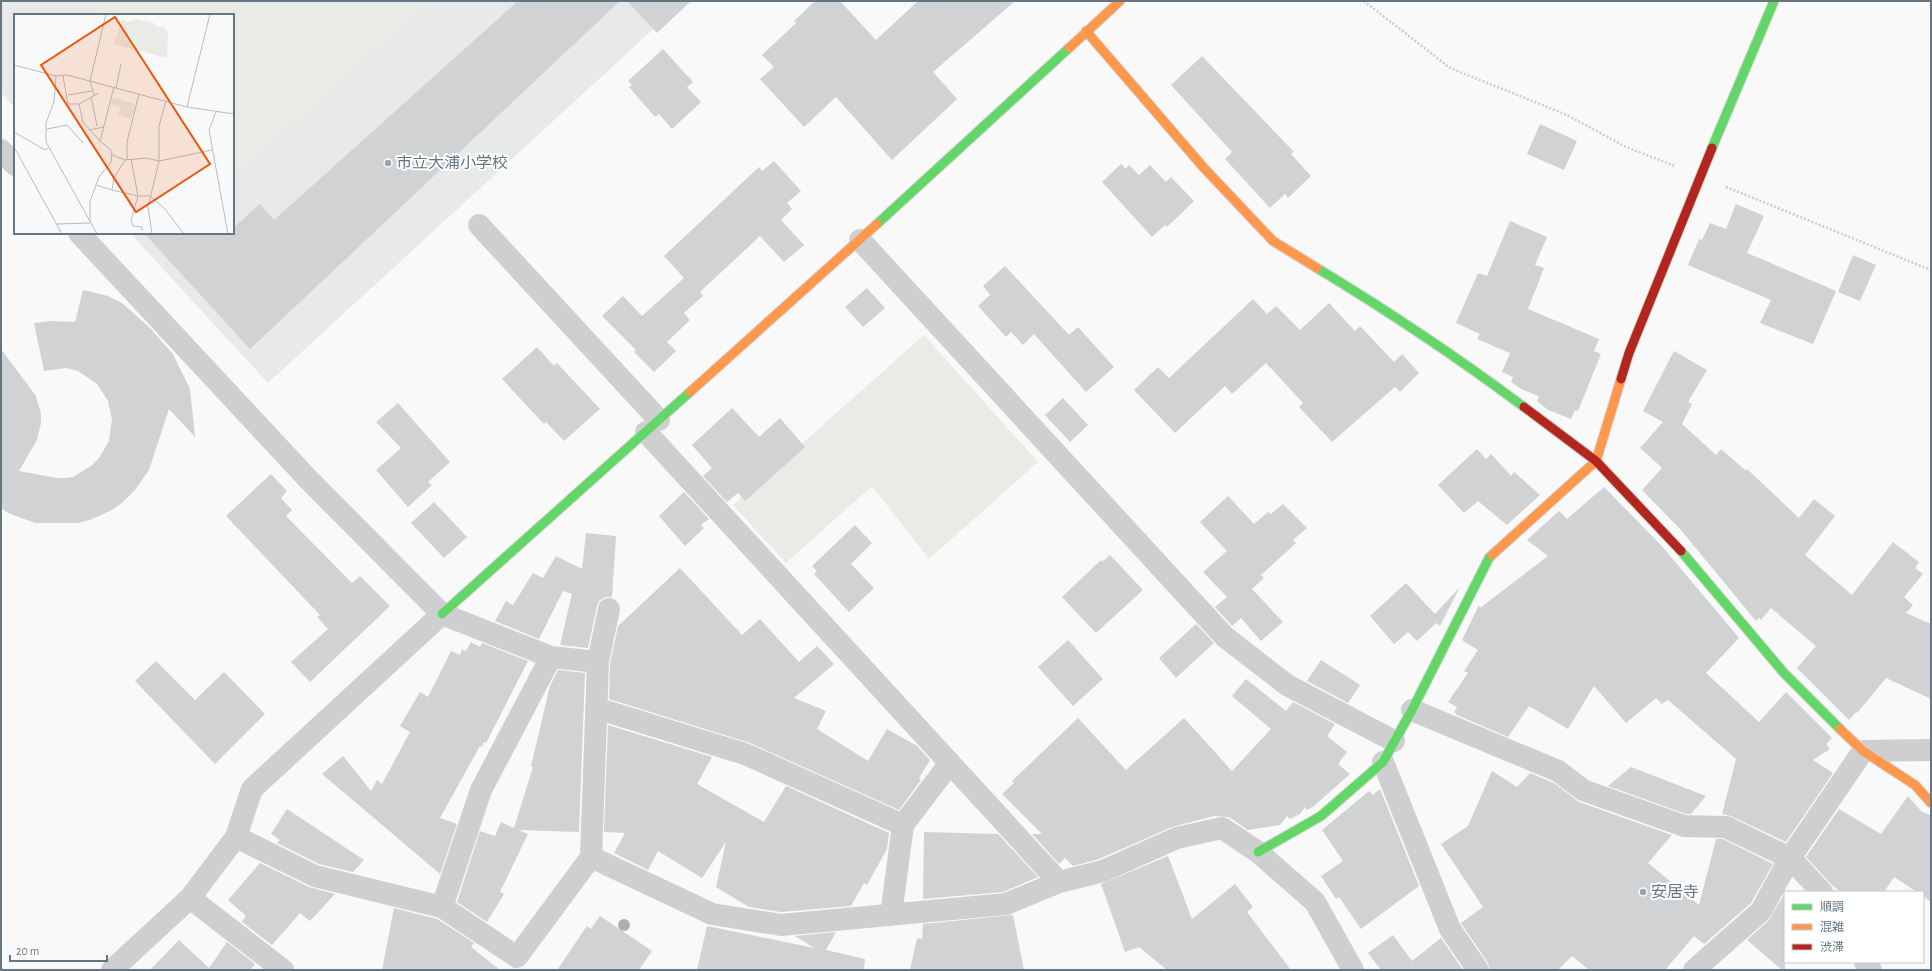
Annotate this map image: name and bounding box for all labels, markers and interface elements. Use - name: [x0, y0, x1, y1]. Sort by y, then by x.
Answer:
- inset map: [14, 14, 234, 234]
- place label: 市立大浦小学校: [396, 154, 508, 171]
- marker: 市立大浦小学校: [383, 158, 393, 168]
- place label: 安居寺: [1651, 884, 1699, 900]
- marker: 安居寺: [1638, 887, 1648, 897]
- legend: [1784, 891, 1924, 963]
- text: 順調: [1820, 901, 1844, 913]
- text: 混雑: [1820, 920, 1844, 933]
- scale bar: [10, 937, 107, 963]
- text: 渋滞: [1820, 941, 1844, 953]
- text: 20 m: [16, 945, 39, 957]

